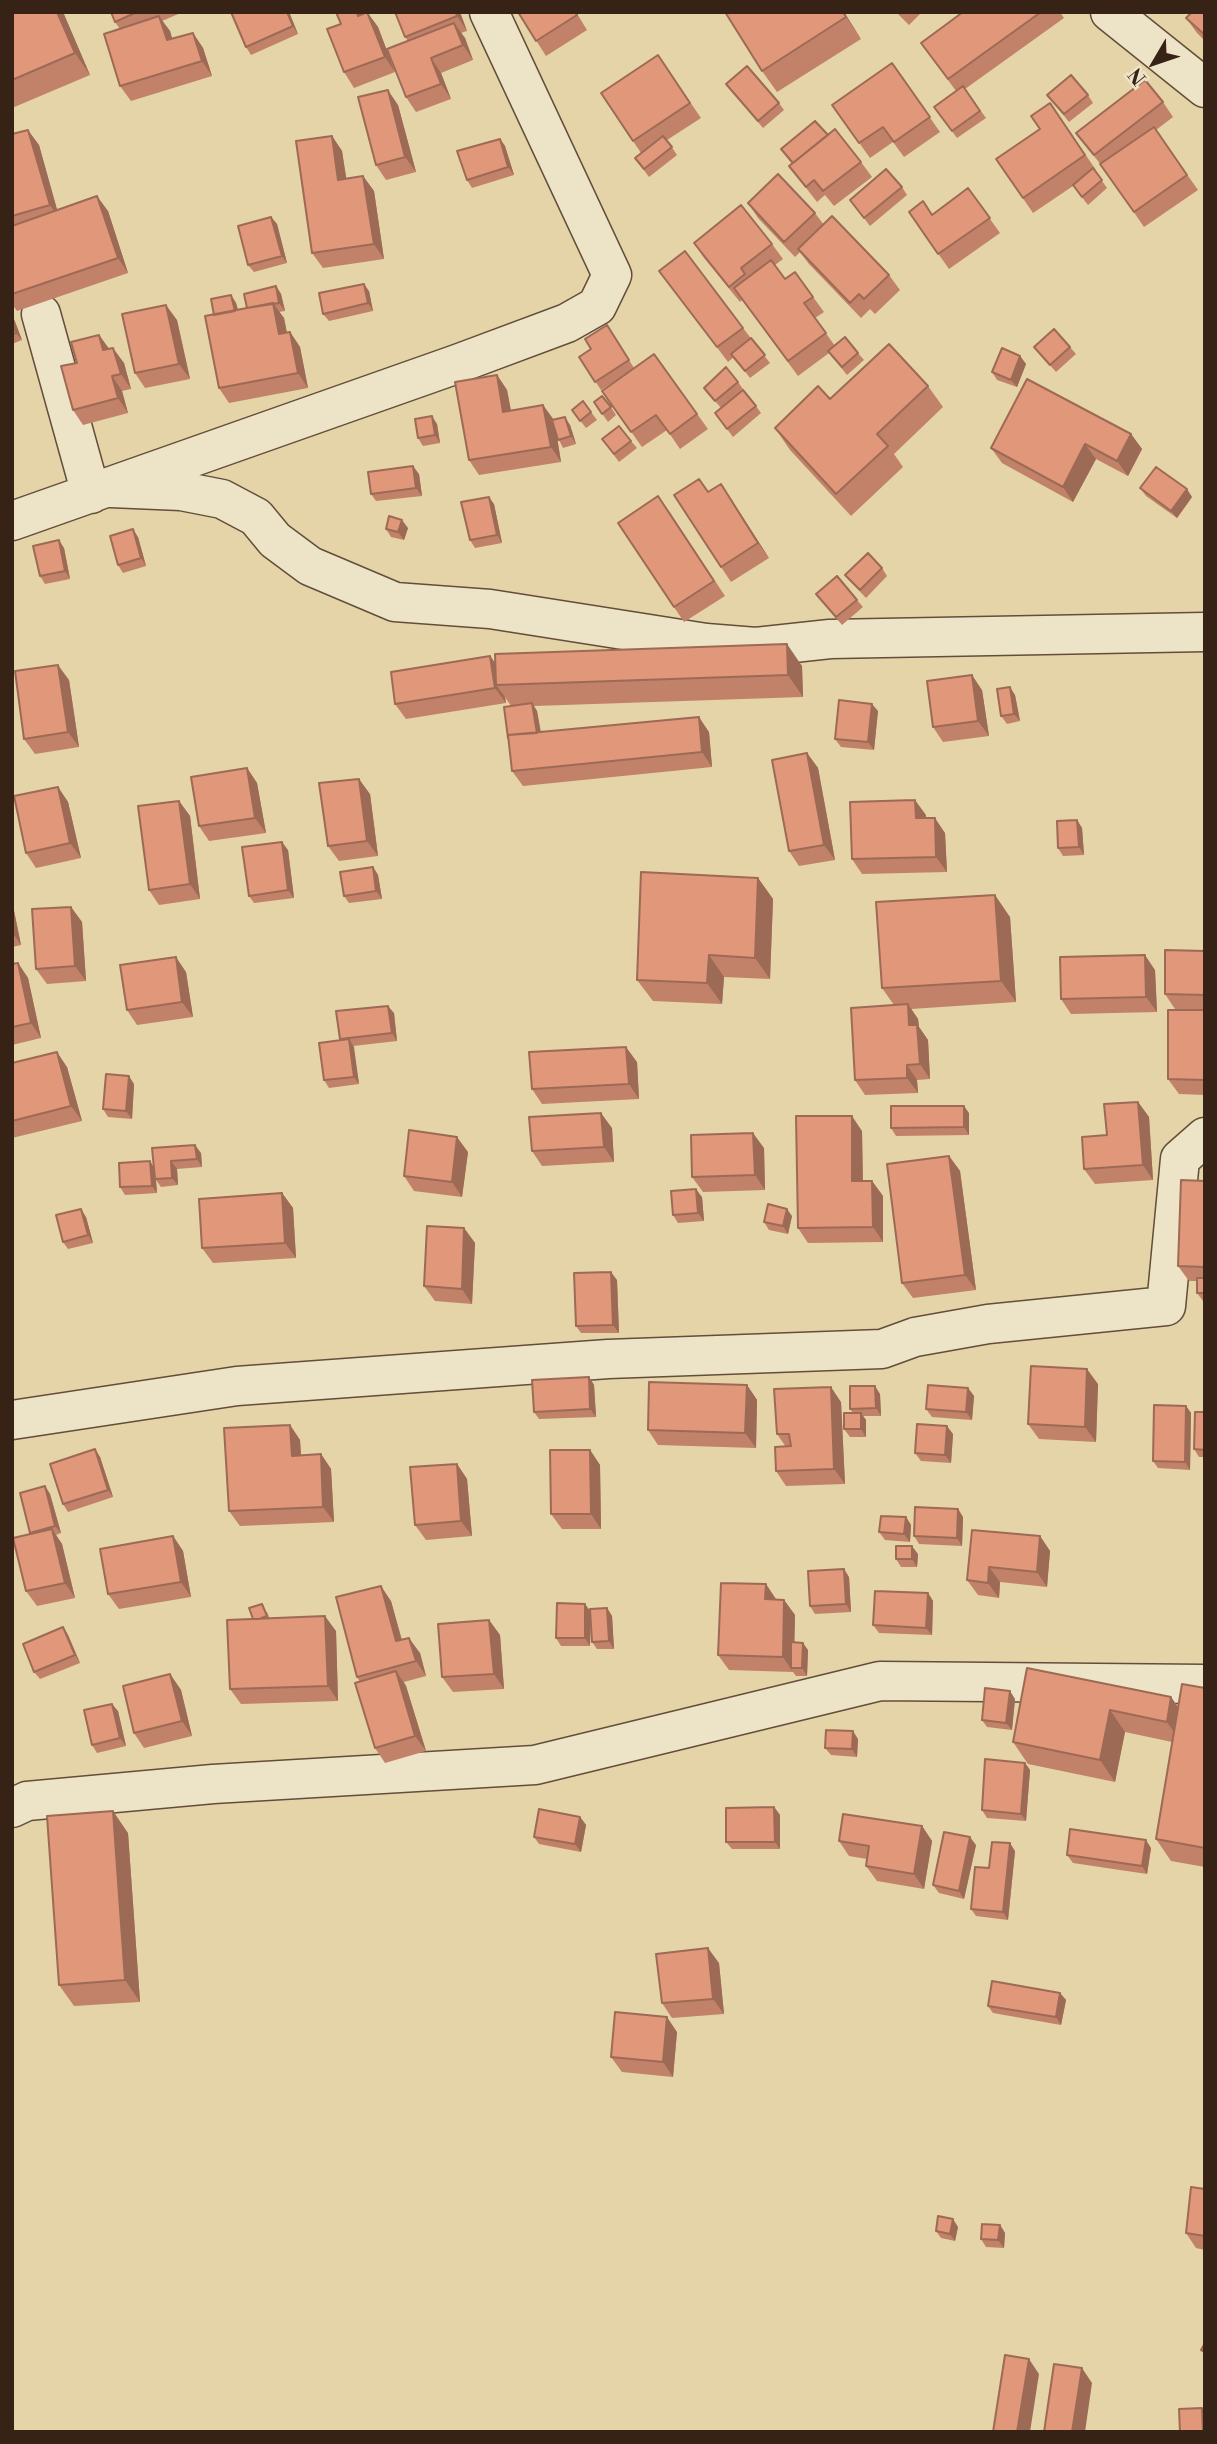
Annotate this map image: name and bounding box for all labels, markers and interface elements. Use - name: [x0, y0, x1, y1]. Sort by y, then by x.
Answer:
- north arrow: [1119, 28, 1189, 98]
- text: N: [1124, 63, 1152, 90]

